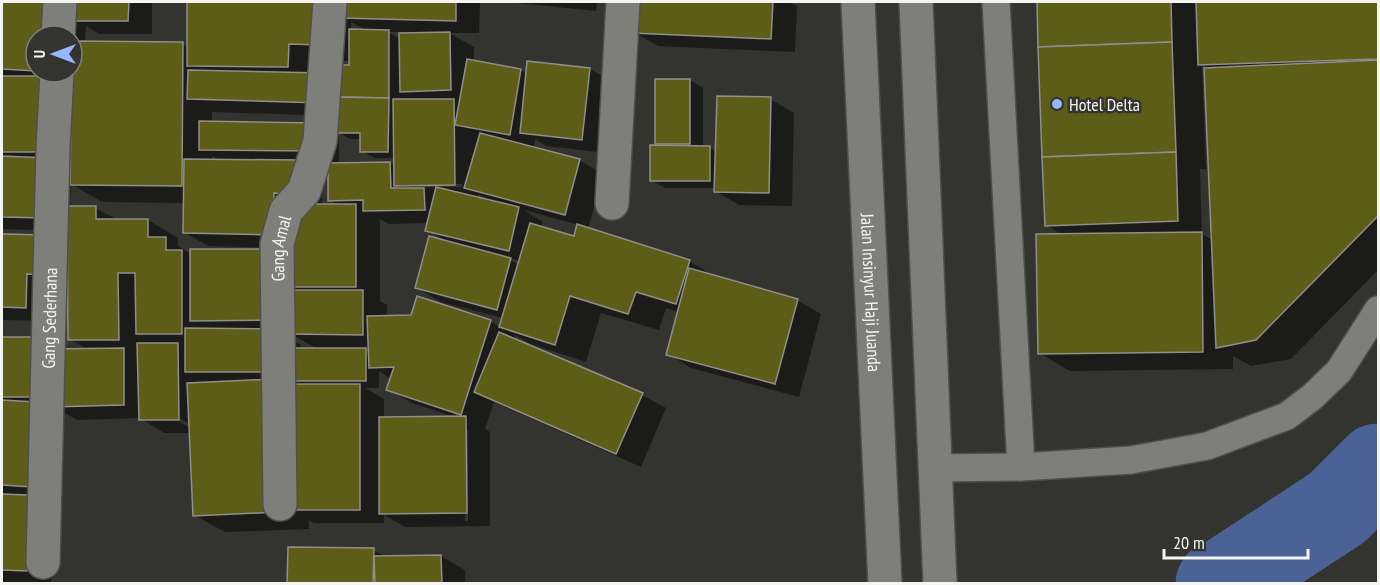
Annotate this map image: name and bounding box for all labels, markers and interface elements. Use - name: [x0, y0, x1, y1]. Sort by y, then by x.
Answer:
- north arrow: [24, 24, 84, 84]
- text: U: [29, 50, 49, 58]
- place label: Hotel Delta: [1069, 93, 1140, 116]
- marker: Hotel Delta: [1050, 97, 1064, 111]
- street label: Gang Amal: [265, 212, 296, 282]
- street label: Jalan Insinyur Haji Juanda: [856, 212, 887, 373]
- street label: Gang Sederhana: [36, 267, 62, 369]
- scale bar: [1164, 522, 1308, 560]
- text: 20 m: [1173, 531, 1205, 554]

